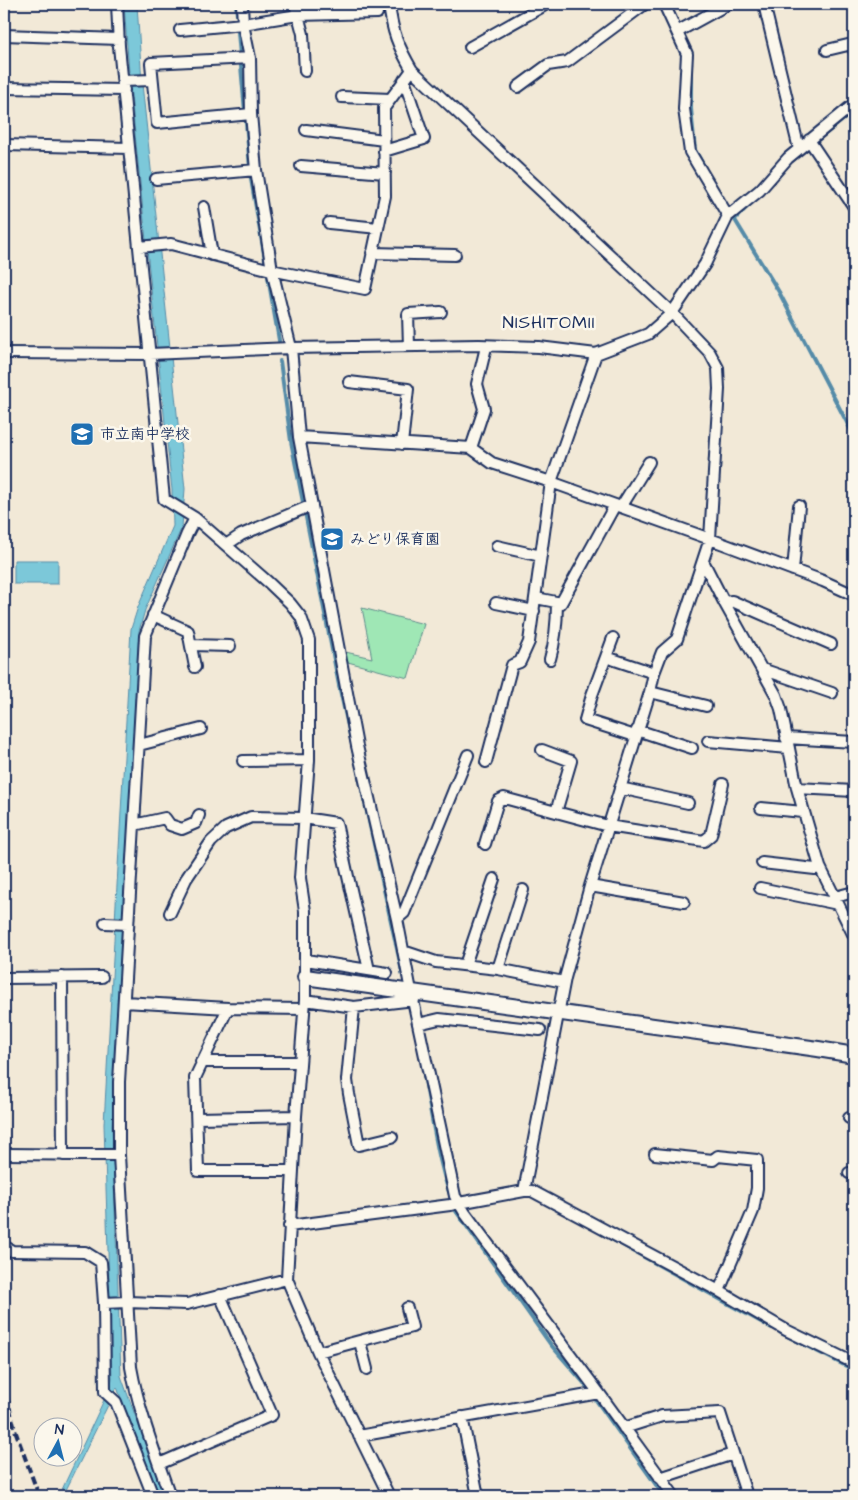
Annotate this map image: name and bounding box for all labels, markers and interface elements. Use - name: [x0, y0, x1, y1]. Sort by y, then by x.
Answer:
- district label: NISHITOMII: [503, 310, 595, 335]
- school or university icon: 市立南中学校: [69, 421, 95, 447]
- place label: 市立南中学校: [100, 424, 190, 445]
- school or university icon: みどり保育園: [319, 526, 345, 552]
- place label: みどり保育園: [350, 529, 440, 550]
- north arrow: [32, 1418, 82, 1468]
- text: N: [54, 1420, 65, 1441]

